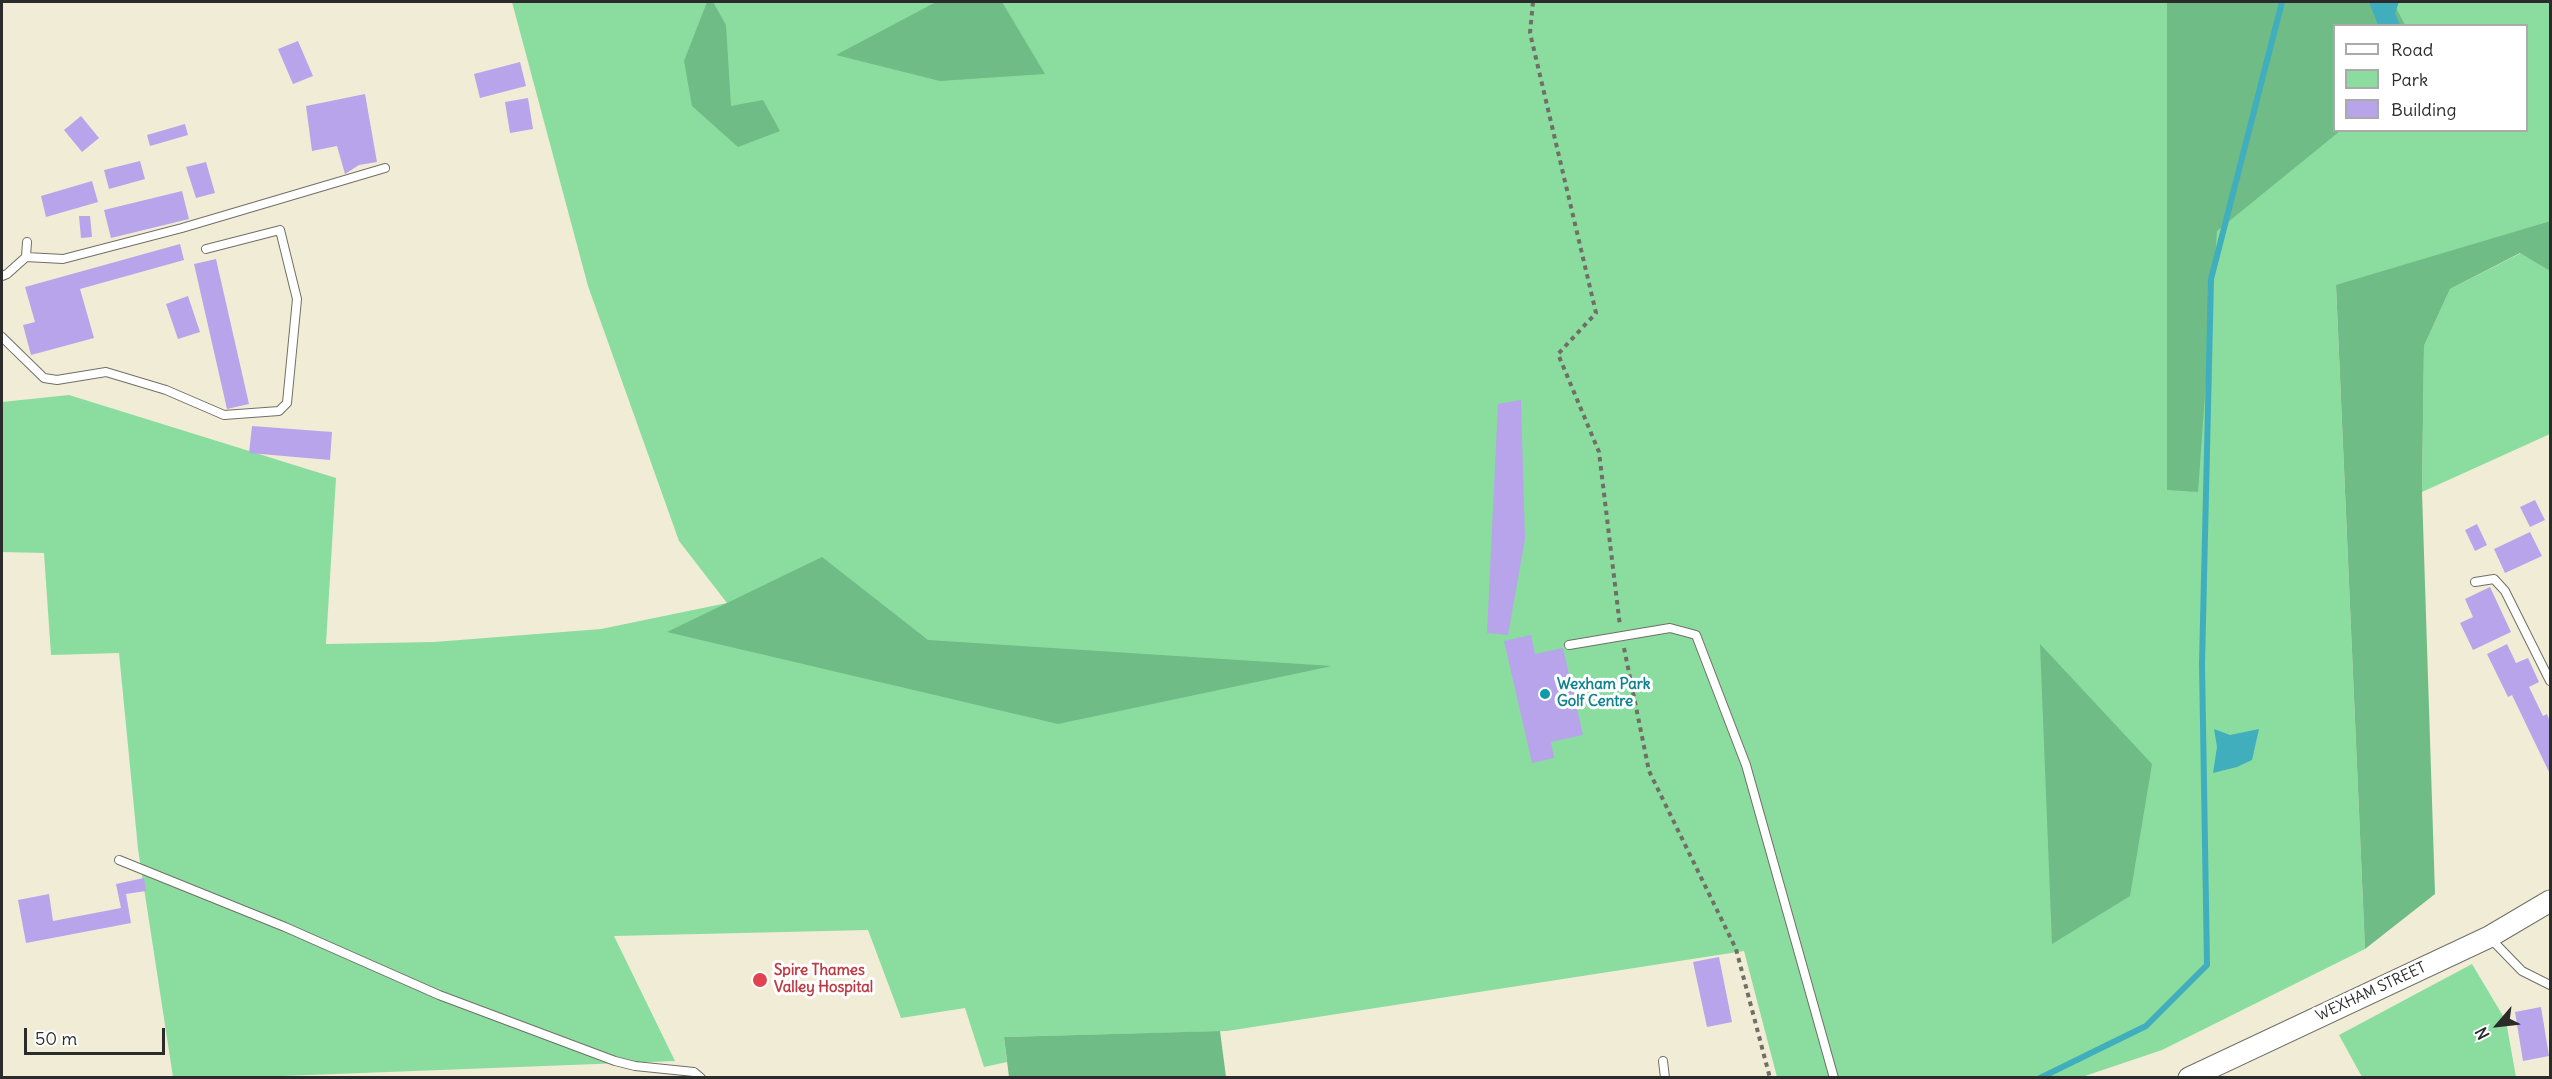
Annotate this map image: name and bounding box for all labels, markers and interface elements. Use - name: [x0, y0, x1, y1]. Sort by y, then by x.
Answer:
- legend: [2333, 24, 2528, 132]
- text: Road: [2391, 38, 2433, 61]
- text: Park: [2391, 68, 2428, 91]
- text: Building: [2391, 98, 2456, 121]
- place label: Wexham Park Golf Centre: [1557, 676, 1650, 711]
- marker: Wexham Park Golf Centre: [1538, 687, 1552, 701]
- street label: WEXHAM STREET: [2313, 959, 2429, 1025]
- place label: Spire Thames Valley Hospital: [774, 962, 873, 997]
- marker: Spire Thames Valley Hospital: [751, 971, 769, 989]
- north arrow: [2468, 995, 2528, 1055]
- scale bar: [27, 1016, 168, 1054]
- text: N: [2471, 1024, 2494, 1043]
- text: 50 m: [35, 1027, 77, 1050]

